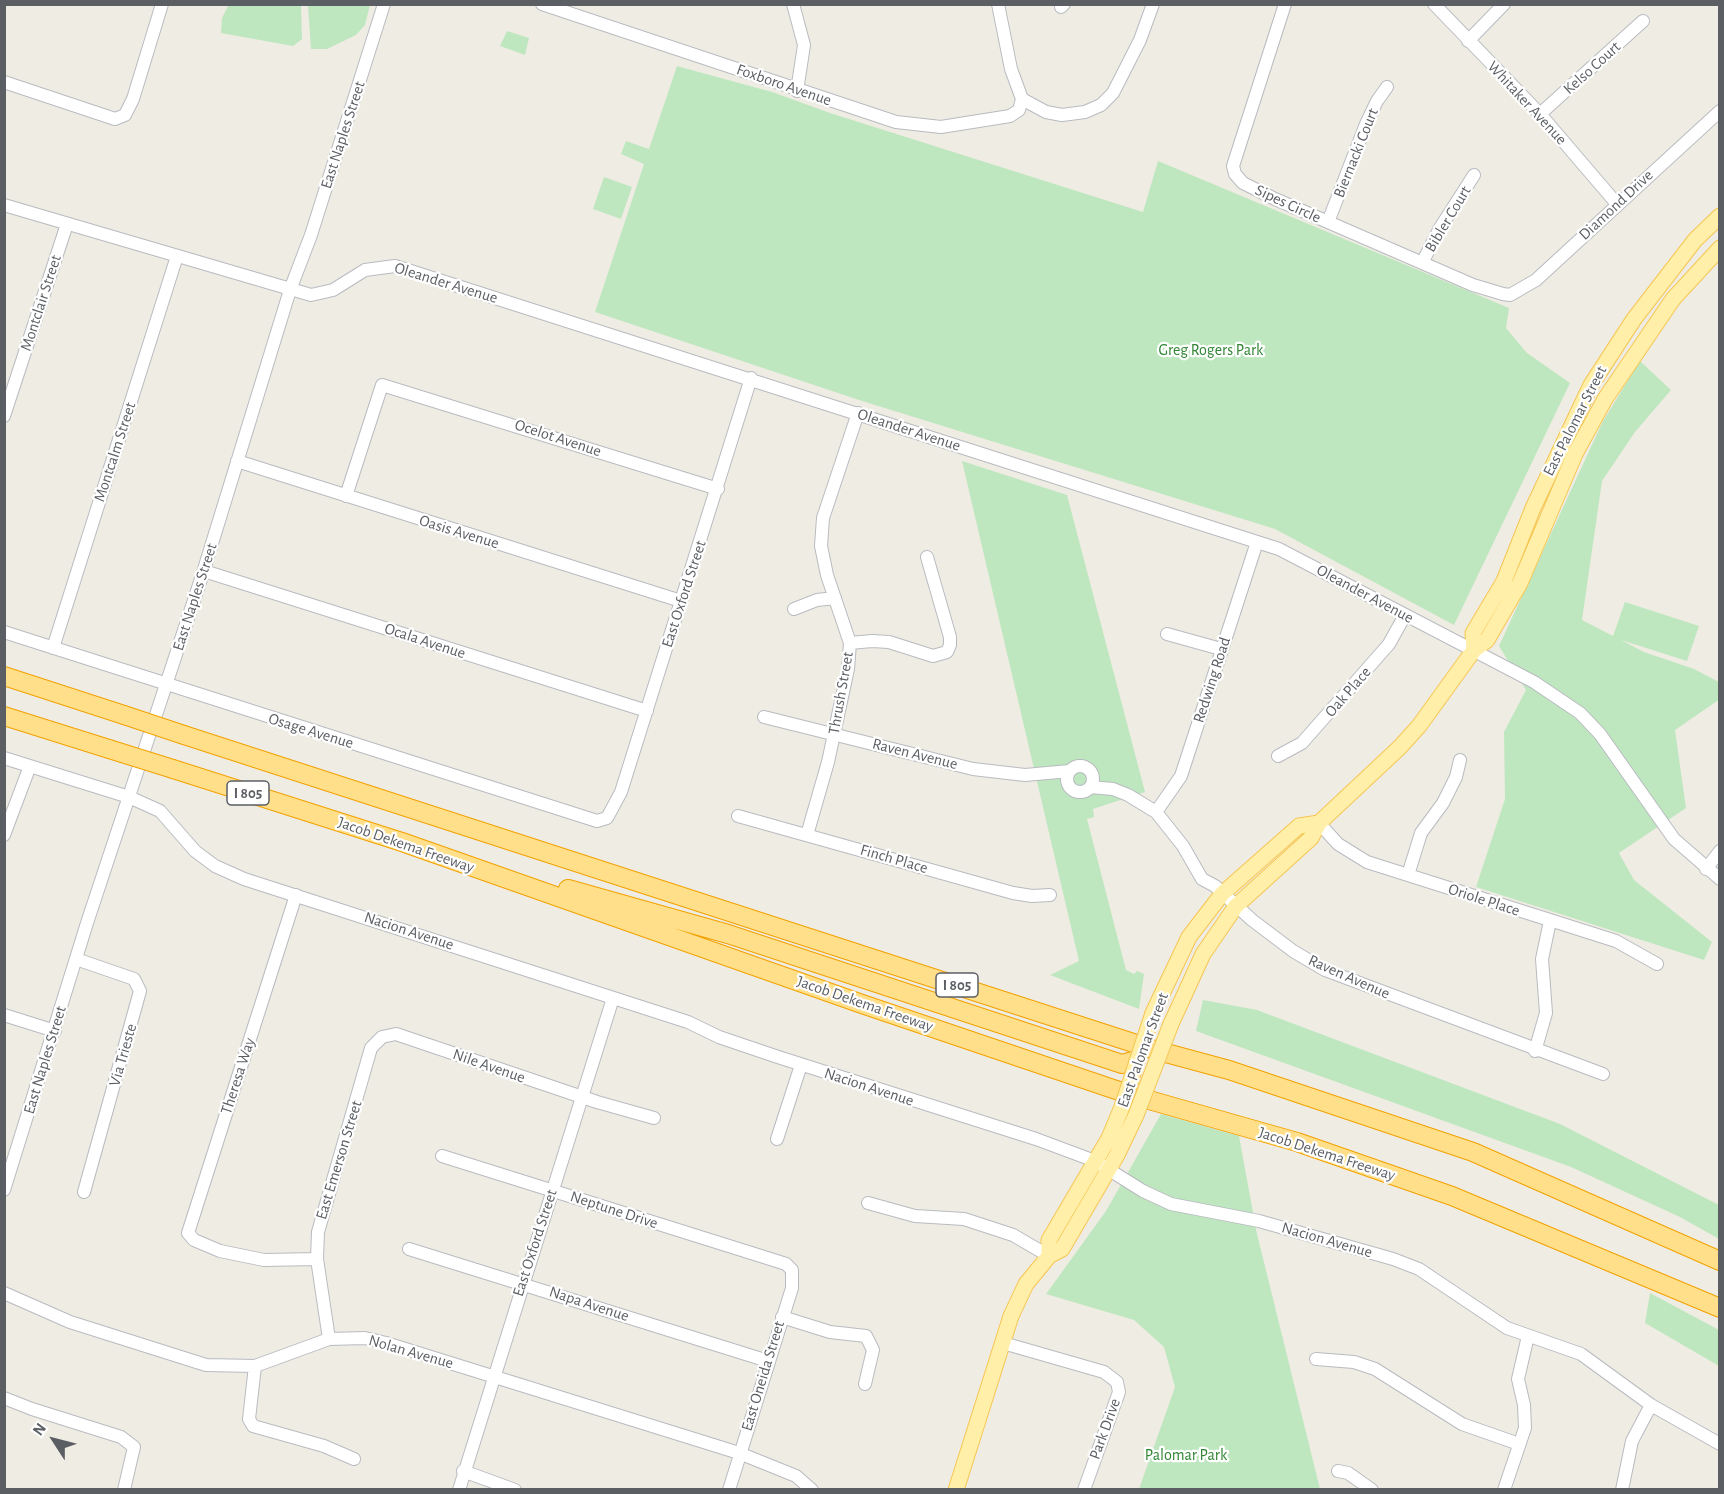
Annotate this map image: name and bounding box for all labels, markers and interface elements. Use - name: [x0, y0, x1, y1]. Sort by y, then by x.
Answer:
- street label: Kelso Court: [1559, 37, 1625, 99]
- street label: Whitaker Avenue: [1483, 57, 1571, 149]
- street label: Foxboro Avenue: [734, 60, 834, 110]
- street label: East Naples Street: [317, 79, 369, 191]
- street label: Biernacki Court: [1329, 105, 1383, 201]
- street label: Diamond Drive: [1575, 166, 1657, 244]
- street label: Sipes Circle: [1252, 180, 1324, 228]
- street label: Bibler Court: [1421, 182, 1475, 256]
- street label: Montclair Street: [16, 252, 66, 354]
- street label: Oleander Avenue: [392, 258, 500, 308]
- park label: Greg Rogers Park: [1159, 340, 1263, 360]
- street label: East Palomar Street: [1539, 363, 1611, 479]
- street label: Montcalm Street: [90, 400, 140, 504]
- street label: Oleander Avenue: [855, 404, 963, 456]
- street label: Ocelot Avenue: [512, 415, 604, 461]
- street label: Oasis Avenue: [417, 511, 501, 553]
- street label: East Oxford Street: [658, 538, 710, 650]
- street label: East Naples Street: [169, 541, 221, 653]
- street label: Oleander Avenue: [1313, 560, 1417, 628]
- street label: Ocala Avenue: [382, 619, 468, 663]
- street label: Redwing Road: [1189, 635, 1235, 725]
- street label: Thrush Street: [824, 650, 858, 736]
- street label: Oak Place: [1321, 663, 1375, 721]
- street label: Osage Avenue: [266, 709, 356, 753]
- street label: Raven Avenue: [870, 734, 960, 774]
- road number: I 805: [227, 781, 269, 805]
- street label: Jacob Dekema Freeway: [335, 813, 477, 877]
- street label: Finch Place: [858, 840, 930, 878]
- street label: Oriole Place: [1446, 879, 1522, 921]
- street label: Nacion Avenue: [362, 907, 456, 955]
- street label: Raven Avenue: [1305, 950, 1393, 1004]
- street label: Jacob Dekema Freeway: [794, 972, 936, 1036]
- road number: I 805: [936, 973, 978, 997]
- street label: East Palomar Street: [1113, 990, 1173, 1110]
- street label: East Naples Street: [19, 1004, 71, 1116]
- street label: Via Trieste: [105, 1021, 141, 1089]
- street label: Theresa Way: [217, 1035, 259, 1117]
- street label: Nile Avenue: [450, 1045, 528, 1087]
- street label: Nacion Avenue: [822, 1063, 916, 1111]
- street label: East Emerson Street: [312, 1098, 366, 1222]
- street label: Jacob Dekema Freeway: [1256, 1123, 1398, 1185]
- street label: East Oxford Street: [509, 1187, 561, 1299]
- street label: Neptune Drive: [568, 1187, 660, 1233]
- street label: Nacion Avenue: [1280, 1218, 1374, 1262]
- street label: Napa Avenue: [547, 1282, 631, 1326]
- street label: East Oneida Street: [737, 1319, 789, 1433]
- street label: Nolan Avenue: [366, 1331, 456, 1373]
- street label: Park Drive: [1085, 1396, 1125, 1462]
- north arrow: [24, 1410, 84, 1470]
- text: N: [30, 1420, 49, 1439]
- park label: Palomar Park: [1145, 1445, 1227, 1465]

